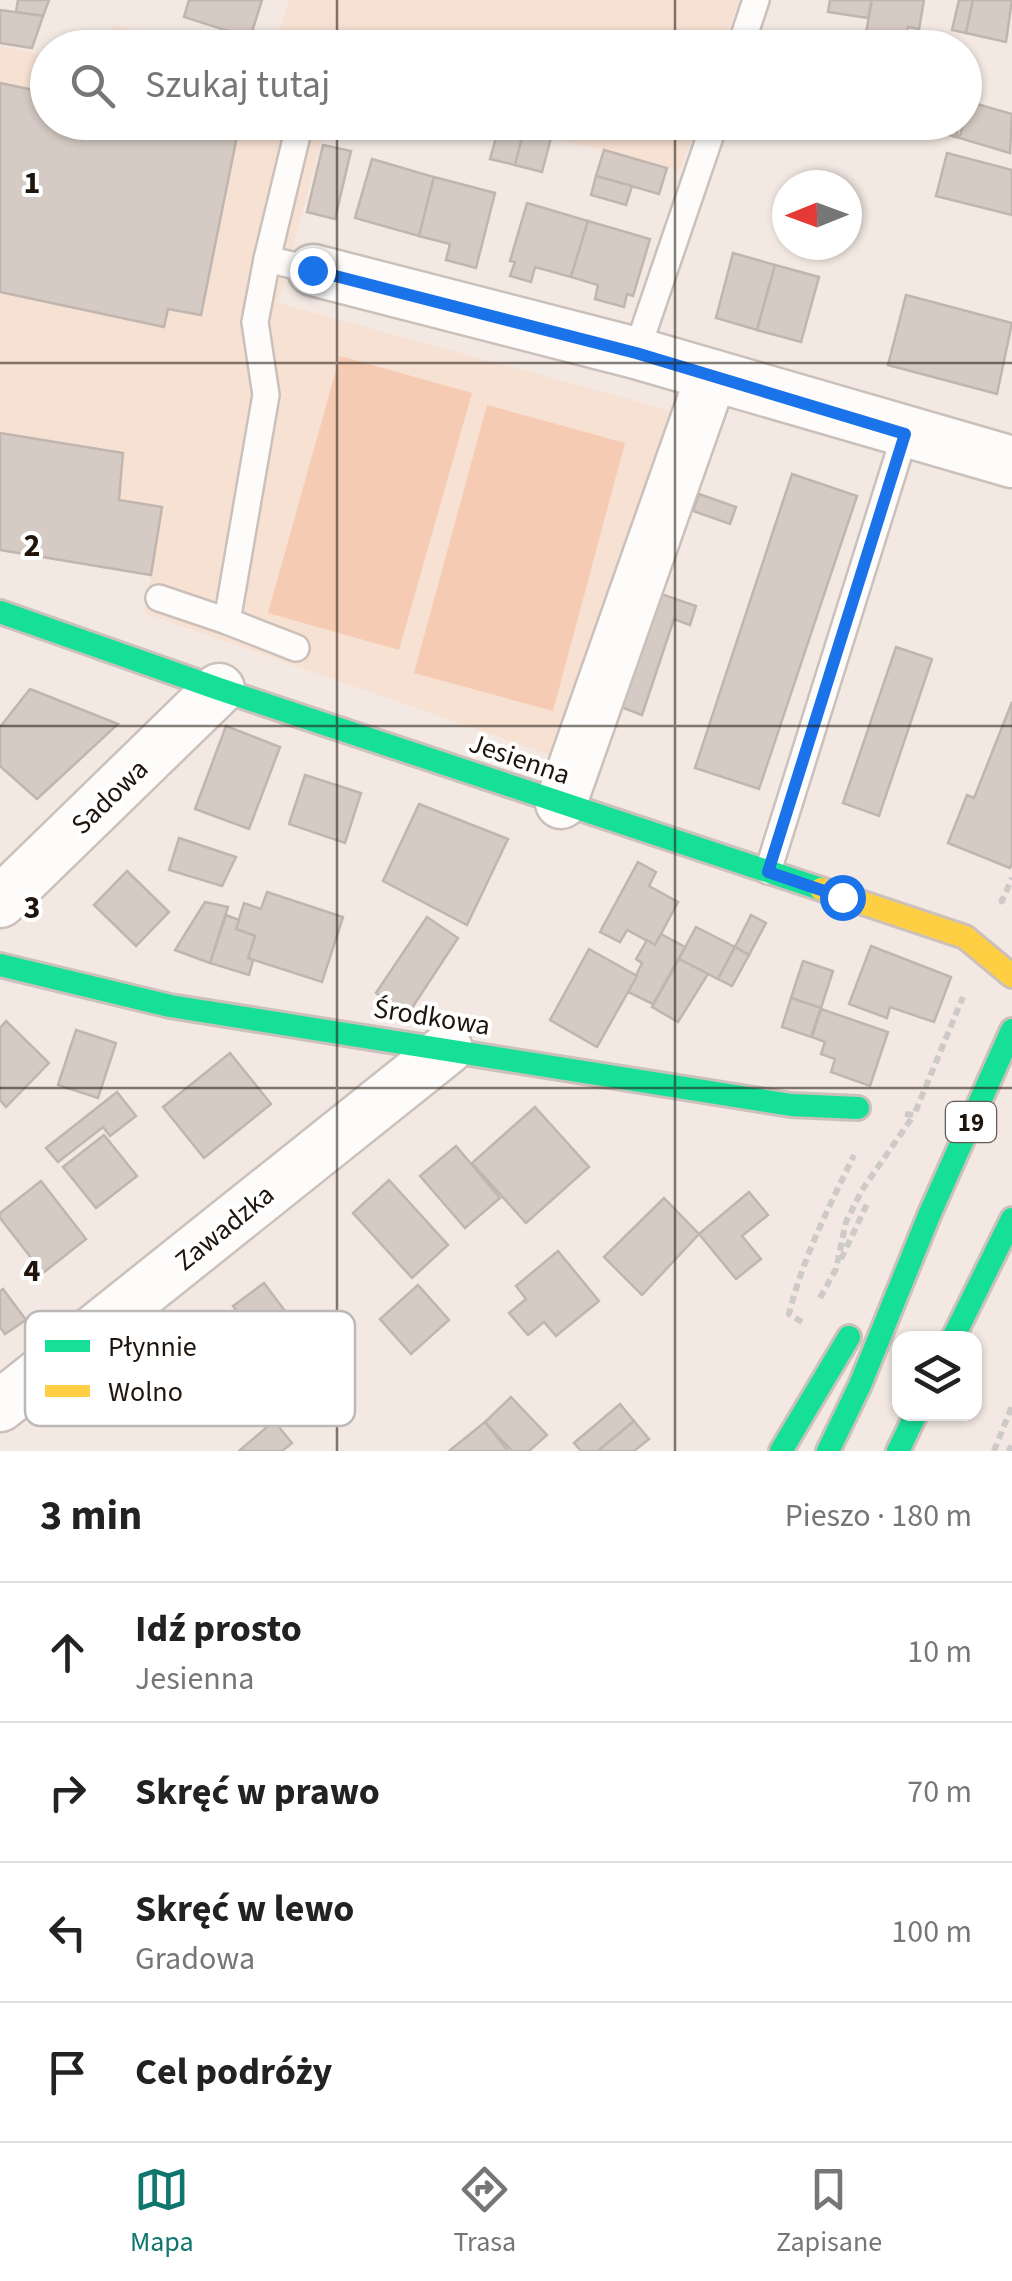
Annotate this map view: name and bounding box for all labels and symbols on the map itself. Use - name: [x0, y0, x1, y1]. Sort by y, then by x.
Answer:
- text: 1: [24, 160, 40, 206]
- north arrow: [772, 170, 862, 260]
- route end: [290, 248, 336, 294]
- text: 2: [24, 523, 40, 569]
- street label: Jesienna: [464, 723, 576, 795]
- street label: Sadowa: [62, 750, 157, 844]
- route start: [820, 875, 866, 921]
- text: 3: [24, 885, 40, 931]
- street label: Środkowa: [371, 988, 493, 1046]
- road number: 19: [946, 1102, 996, 1142]
- street label: Zawadzka: [166, 1175, 283, 1280]
- text: 4: [24, 1248, 41, 1294]
- legend: [25, 1311, 355, 1426]
- text: Płynnie: [108, 1327, 197, 1367]
- text: Wolno: [108, 1372, 183, 1412]

